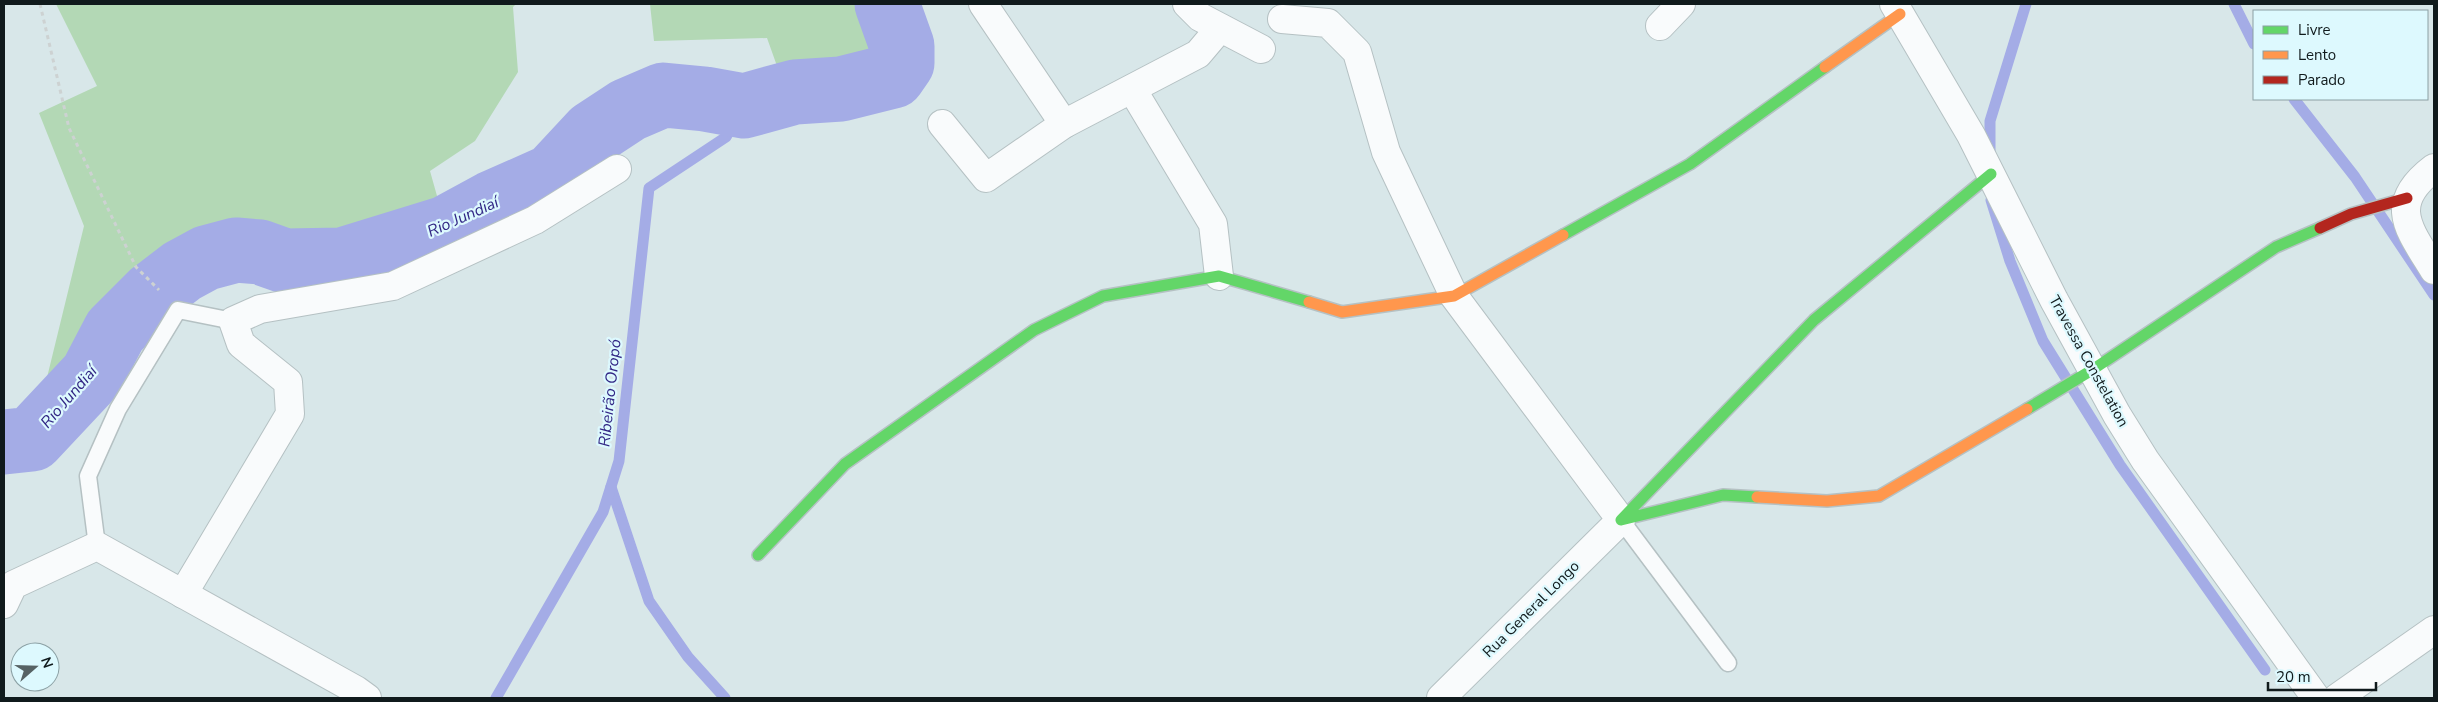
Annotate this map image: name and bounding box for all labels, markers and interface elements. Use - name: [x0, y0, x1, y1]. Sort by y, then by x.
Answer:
- legend: [2253, 10, 2428, 100]
- text: Livre: [2298, 20, 2331, 40]
- text: Lento: [2298, 45, 2336, 65]
- text: Parado: [2298, 70, 2345, 90]
- water label: Rio Jundiaí: [424, 191, 504, 242]
- street label: Travessa Constelation: [2044, 292, 2134, 430]
- water label: Ribeirão Oropó: [593, 338, 627, 448]
- water label: Rio Jundiaí: [36, 359, 104, 433]
- street label: Rua General Longo: [1478, 556, 1584, 662]
- north arrow: [10, 642, 60, 692]
- text: N: [36, 655, 57, 671]
- scale bar: [2268, 660, 2376, 692]
- text: 20 m: [2276, 667, 2311, 687]

